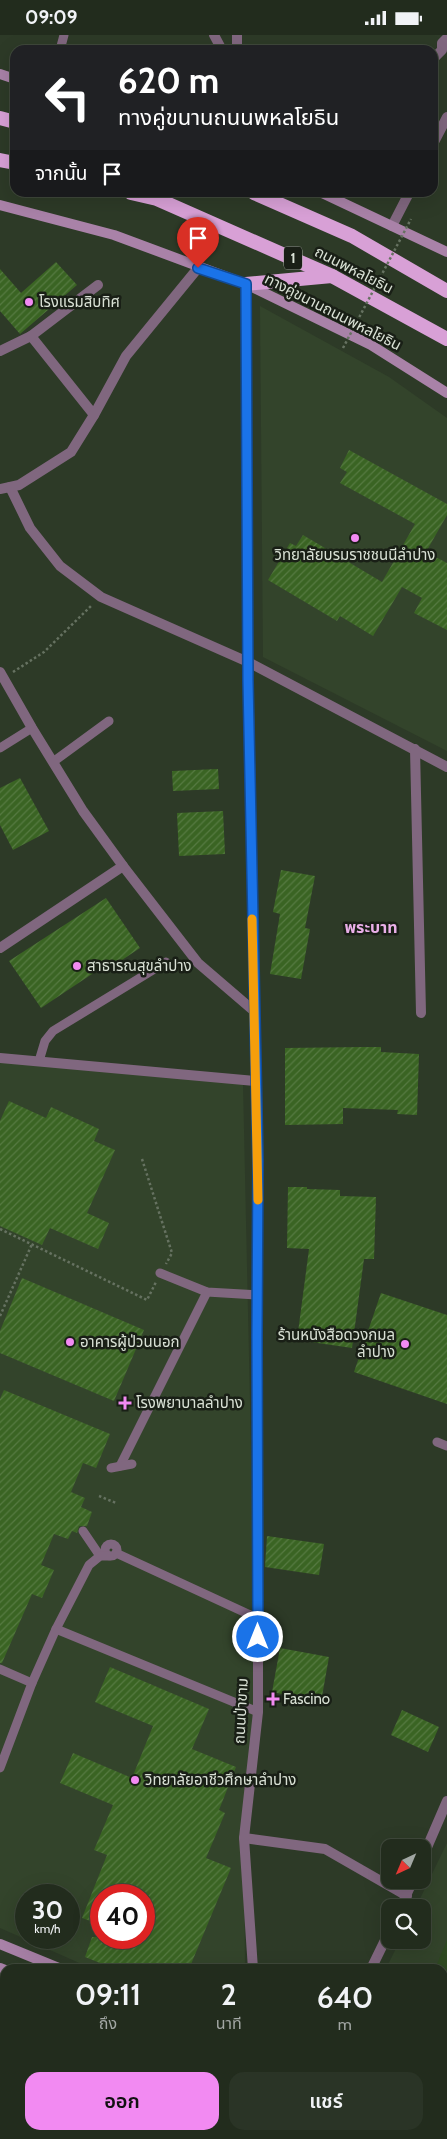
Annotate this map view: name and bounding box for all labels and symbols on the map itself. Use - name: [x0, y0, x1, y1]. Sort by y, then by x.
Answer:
- pin: [177, 217, 219, 268]
- street label: ถนนพหลโยธิน: [312, 243, 396, 297]
- road number: 1: [284, 247, 302, 269]
- street label: ทางคู่ขนานถนนพหลโยธิน: [262, 270, 404, 354]
- place label: โรงแรมสิบทิศ: [39, 293, 120, 311]
- marker: โรงแรมสิบทิศ: [23, 296, 35, 308]
- marker: วิทยาลัยบรมราชชนนีลำปาง: [349, 532, 361, 544]
- place label: วิทยาลัยบรมราชชนนีลำปาง: [274, 546, 435, 564]
- district label: พระบาท: [344, 918, 398, 937]
- place label: สาธารณสุขลำปาง: [87, 957, 192, 975]
- marker: สาธารณสุขลำปาง: [71, 960, 83, 972]
- place label: ร้านหนังสือดวงกมล ลำปาง: [278, 1326, 395, 1361]
- place label: อาคารผู้ป่วนนอก: [80, 1333, 180, 1351]
- marker: อาคารผู้ป่วนนอก: [64, 1336, 76, 1348]
- marker: ร้านหนังสือดวงกมล ลำปาง: [399, 1338, 411, 1350]
- place label: โรงพยาบาลลำปาง: [136, 1394, 243, 1412]
- marker: โรงพยาบาลลำปาง: [118, 1396, 132, 1410]
- position arrow: [231, 1610, 283, 1662]
- street label: ถนนป่าขาม: [230, 1678, 252, 1744]
- place label: Fascino: [283, 1690, 330, 1708]
- marker: Fascino: [267, 1693, 279, 1705]
- place label: วิทยาลัยอาชีวศึกษาลำปาง: [145, 1771, 296, 1789]
- marker: วิทยาลัยอาชีวศึกษาลำปาง: [129, 1774, 141, 1786]
- north arrow: [381, 1839, 431, 1889]
- speed limit sign: 40: [90, 1884, 155, 1949]

